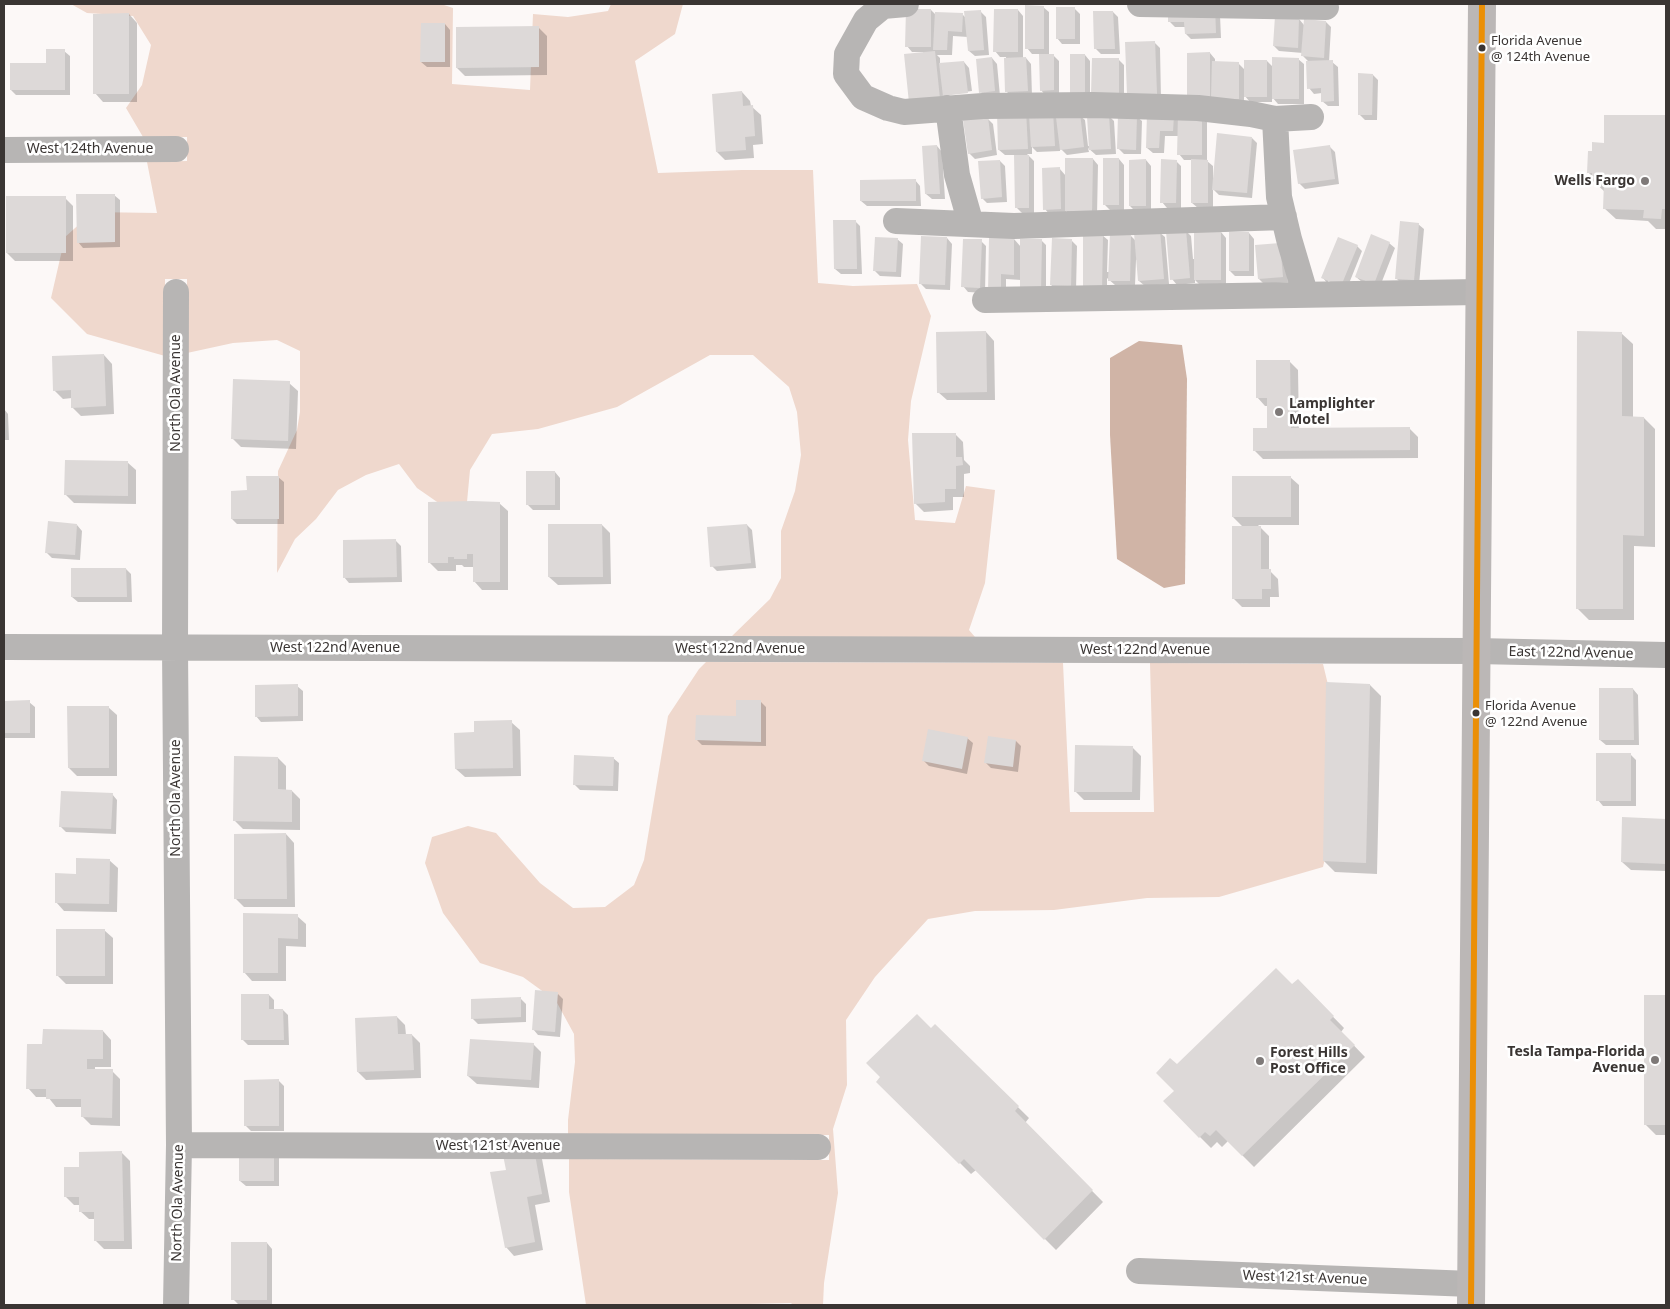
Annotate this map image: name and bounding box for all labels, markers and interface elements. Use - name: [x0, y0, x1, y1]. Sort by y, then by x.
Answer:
- place label: Florida Avenue @ 124th Avenue: [1491, 33, 1590, 64]
- marker: Florida Avenue @ 124th Avenue: [1477, 43, 1487, 53]
- street label: West 124th Avenue: [27, 141, 153, 157]
- place label: Wells Fargo: [1555, 173, 1635, 189]
- marker: Wells Fargo: [1639, 175, 1651, 187]
- street label: North Ola Avenue: [168, 334, 184, 452]
- place label: Lamplighter Motel: [1289, 396, 1375, 428]
- marker: Lamplighter Motel: [1273, 406, 1285, 418]
- street label: West 122nd Avenue: [270, 640, 400, 656]
- street label: West 122nd Avenue: [675, 641, 805, 657]
- street label: West 122nd Avenue: [1080, 642, 1210, 658]
- street label: East 122nd Avenue: [1508, 644, 1634, 662]
- place label: Florida Avenue @ 122nd Avenue: [1485, 698, 1587, 729]
- marker: Florida Avenue @ 122nd Avenue: [1471, 708, 1481, 718]
- street label: North Ola Avenue: [168, 739, 184, 857]
- place label: Tesla Tampa-Florida Avenue: [1507, 1044, 1645, 1076]
- place label: Forest Hills Post Office: [1270, 1045, 1348, 1078]
- marker: Tesla Tampa-Florida Avenue: [1649, 1054, 1661, 1066]
- marker: Forest Hills Post Office: [1254, 1055, 1266, 1067]
- street label: West 121st Avenue: [436, 1138, 560, 1154]
- street label: North Ola Avenue: [169, 1144, 187, 1262]
- street label: West 121st Avenue: [1242, 1267, 1368, 1289]

